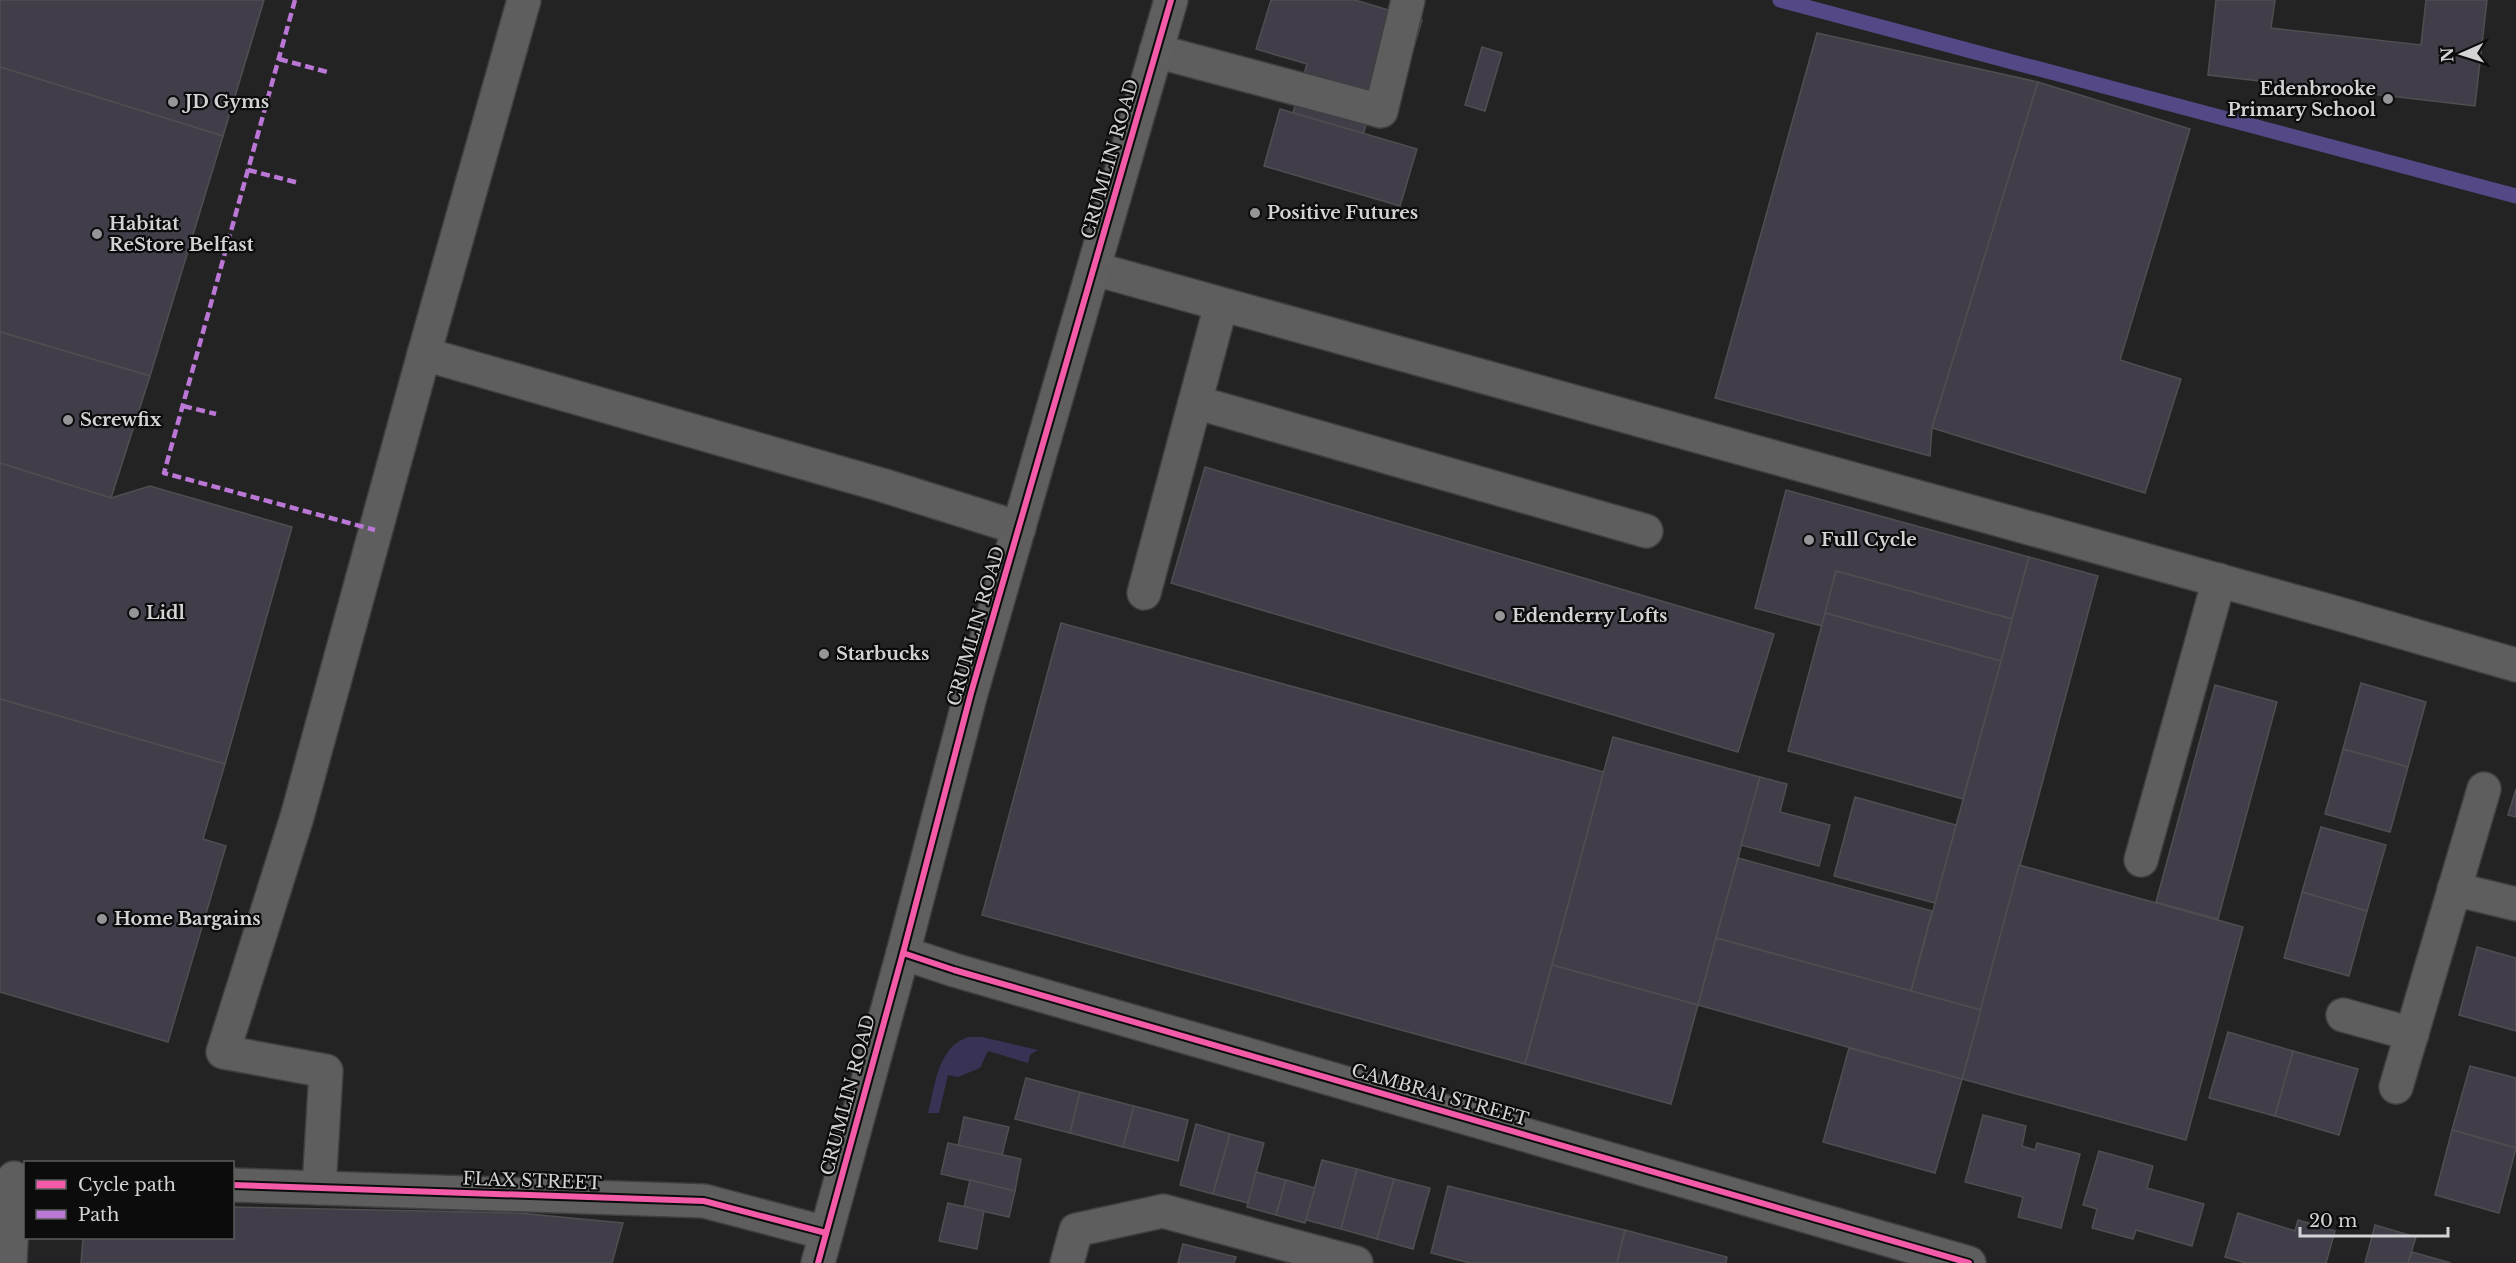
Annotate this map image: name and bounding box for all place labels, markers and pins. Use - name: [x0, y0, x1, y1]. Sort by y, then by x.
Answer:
- place label: Edenbrooke Primary School: [2227, 78, 2377, 121]
- place label: JD Gyms: [181, 91, 269, 113]
- marker: Edenbrooke Primary School: [2381, 92, 2395, 106]
- marker: JD Gyms: [166, 95, 180, 109]
- place label: Positive Futures: [1267, 202, 1418, 224]
- marker: Positive Futures: [1248, 206, 1262, 220]
- place label: Habitat ReStore Belfast: [109, 213, 254, 256]
- marker: Habitat ReStore Belfast: [90, 227, 104, 241]
- place label: Screwfix: [80, 409, 162, 431]
- marker: Screwfix: [61, 413, 75, 427]
- place label: Full Cycle: [1821, 529, 1917, 551]
- marker: Full Cycle: [1802, 533, 1816, 547]
- place label: Lidl: [146, 602, 186, 624]
- place label: Edenderry Lofts: [1512, 605, 1667, 627]
- marker: Lidl: [127, 606, 141, 620]
- marker: Edenderry Lofts: [1493, 609, 1507, 623]
- place label: Starbucks: [836, 643, 929, 665]
- marker: Starbucks: [817, 647, 831, 661]
- place label: Home Bargains: [114, 908, 261, 930]
- marker: Home Bargains: [95, 912, 109, 926]

